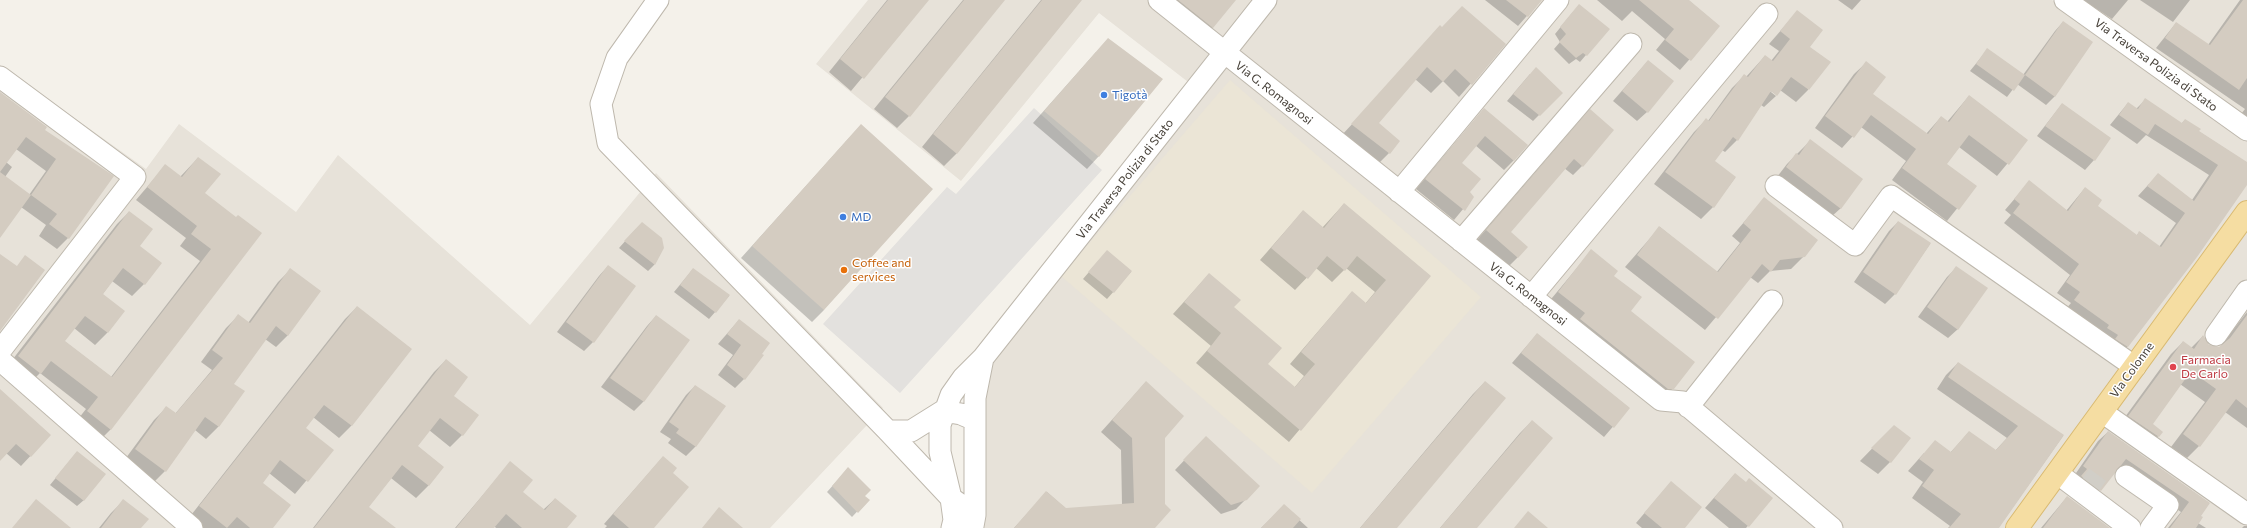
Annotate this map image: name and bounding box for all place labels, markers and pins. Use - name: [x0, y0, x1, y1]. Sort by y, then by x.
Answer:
- place label: Tigotà: [1112, 88, 1147, 102]
- marker: Tigotà: [1099, 90, 1109, 100]
- place label: MD: [851, 210, 871, 224]
- marker: MD: [838, 212, 848, 222]
- place label: Coffee and services: [852, 256, 911, 284]
- marker: Coffee and services: [839, 265, 849, 275]
- place label: Farmacia De Carlo: [2181, 353, 2231, 381]
- marker: Farmacia De Carlo: [2168, 362, 2178, 372]

